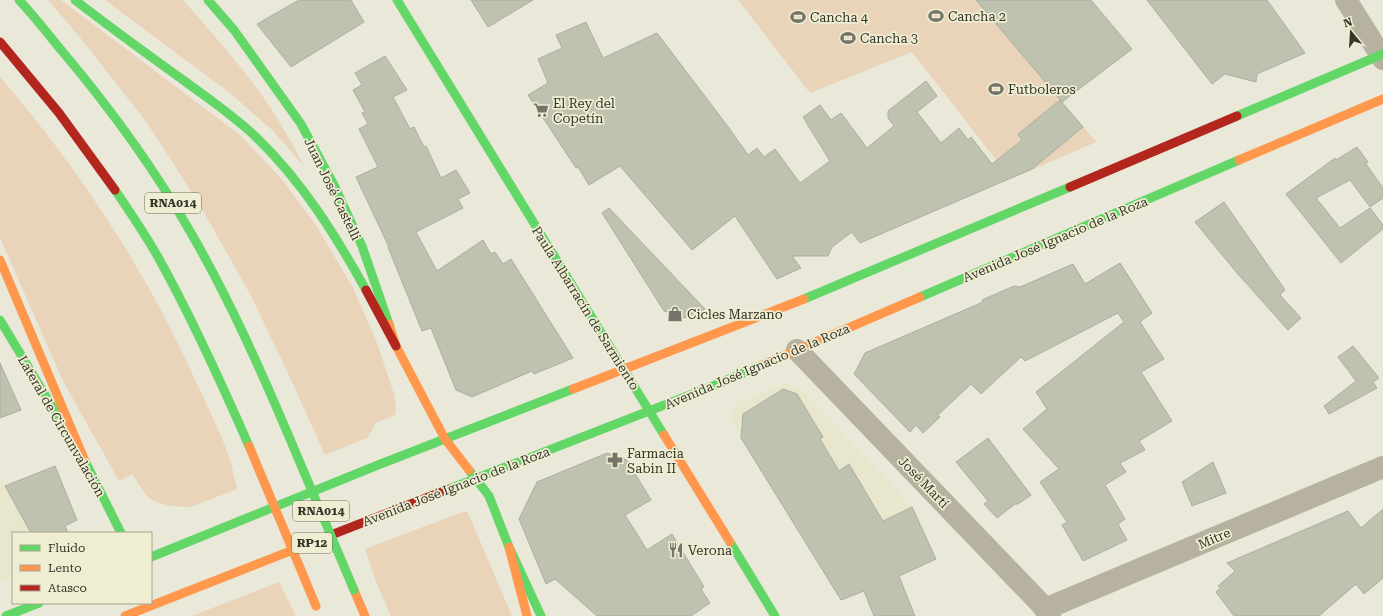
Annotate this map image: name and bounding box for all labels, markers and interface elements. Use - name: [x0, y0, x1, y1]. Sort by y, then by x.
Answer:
- sports icon: Cancha 2: [927, 7, 945, 25]
- sports icon: Cancha 4: [789, 8, 807, 26]
- place label: Cancha 2: [948, 9, 1006, 24]
- place label: Cancha 4: [810, 10, 869, 25]
- north arrow: [1331, 12, 1371, 52]
- text: N: [1342, 15, 1355, 30]
- sports icon: Cancha 3: [839, 29, 857, 47]
- place label: Cancha 3: [860, 31, 918, 46]
- sports icon: Futboleros: [987, 80, 1005, 98]
- place label: Futboleros: [1008, 82, 1076, 97]
- place label: El Rey del Copetín: [553, 96, 615, 126]
- supermarket icon: El Rey del Copetín: [532, 101, 550, 119]
- street label: Juan José Castelli: [301, 136, 364, 243]
- road number: RNA014: [145, 193, 201, 213]
- street label: Avenida José Ignacio de la Roza: [961, 194, 1150, 285]
- street label: Paula Albarracín de Sarmiento: [529, 224, 642, 393]
- shop icon: Cicles Marzano: [666, 305, 684, 323]
- place label: Cicles Marzano: [687, 307, 783, 322]
- street label: Avenida José Ignacio de la Roza: [663, 321, 852, 412]
- street label: Lateral de Circunvalación: [15, 353, 109, 500]
- street label: Avenida José Ignacio de la Roza: [360, 444, 552, 529]
- place label: Farmacia Sabin II: [627, 446, 684, 476]
- pharmacy icon: Farmacia Sabin II: [606, 451, 624, 469]
- street label: José Martí: [895, 454, 952, 511]
- road number: RNA014: [293, 501, 349, 521]
- street label: Mitre: [1196, 525, 1233, 552]
- legend: [12, 532, 152, 604]
- road number: RP12: [292, 533, 332, 553]
- text: Fluido: [48, 541, 85, 555]
- restaurant icon: Verona: [667, 541, 685, 559]
- place label: Verona: [688, 543, 732, 558]
- text: Lento: [48, 561, 82, 575]
- text: Atasco: [48, 581, 87, 595]

